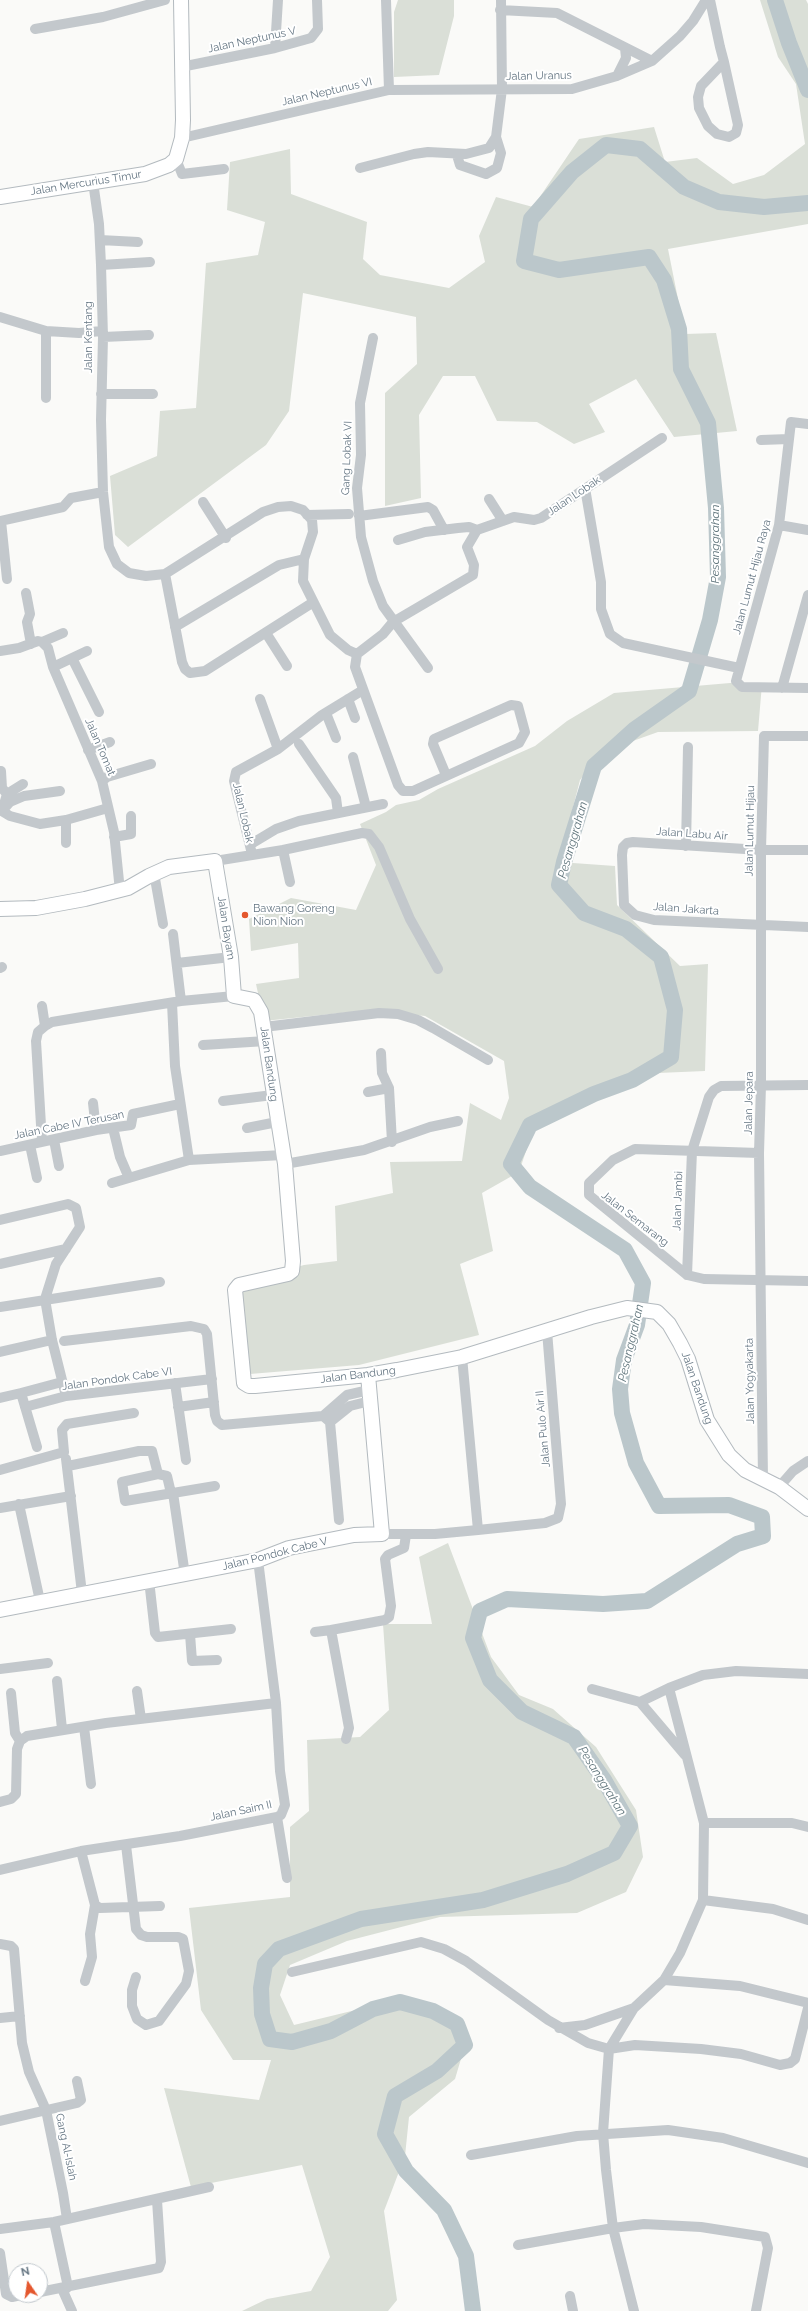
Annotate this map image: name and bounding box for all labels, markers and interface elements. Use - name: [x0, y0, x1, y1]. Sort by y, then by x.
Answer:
- street label: Jalan Neptunus V: [207, 24, 297, 56]
- street label: Jalan Uranus: [506, 69, 572, 83]
- street label: Jalan Neptunus VI: [280, 75, 374, 109]
- street label: Jalan Mercurius Timur: [30, 168, 142, 198]
- street label: Jalan Kentang: [82, 301, 96, 373]
- street label: Gang Lobak VI: [339, 421, 355, 495]
- street label: Jalan Lobak: [545, 474, 603, 518]
- water label: Pesanggrahan: [708, 505, 722, 583]
- street label: Jalan Lumut Hijau Raya: [730, 518, 774, 636]
- street label: Jalan Tomat: [82, 716, 118, 778]
- street label: Jalan Lobak: [230, 782, 256, 844]
- street label: Jalan Lumut Hijau: [743, 785, 757, 877]
- water label: Pesanggrahan: [555, 800, 591, 880]
- street label: Jalan Labu Air: [656, 825, 728, 843]
- street label: Jalan Bayam: [214, 895, 238, 961]
- street label: Jalan Jakarta: [653, 900, 719, 918]
- place label: Bawang Goreng Nion Nion: [253, 902, 335, 928]
- marker: Bawang Goreng Nion Nion: [240, 910, 250, 920]
- street label: Jalan Bandung: [257, 1026, 281, 1102]
- street label: Jalan Jepara: [742, 1071, 756, 1135]
- street label: Jalan Cabe IV Terusan: [13, 1108, 125, 1142]
- street label: Jalan Jambi: [670, 1171, 686, 1231]
- street label: Jalan Semarang: [599, 1189, 671, 1249]
- water label: Pesanggrahan: [615, 1303, 647, 1383]
- street label: Jalan Yogyakarta: [743, 1338, 757, 1424]
- street label: Jalan Bandung: [678, 1350, 716, 1426]
- street label: Jalan Bandung: [320, 1364, 396, 1386]
- street label: Jalan Pondok Cabe VI: [61, 1365, 173, 1393]
- street label: Jalan Pulo Air II: [533, 1390, 553, 1468]
- street label: Jalan Pondok Cabe V: [221, 1535, 329, 1573]
- water label: Pesanggrahan: [575, 1744, 629, 1818]
- street label: Jalan Saim II: [209, 1798, 273, 1824]
- street label: Gang Al-Islah: [52, 2112, 80, 2182]
- north arrow: [8, 2263, 48, 2303]
- text: N: [20, 2265, 31, 2279]

